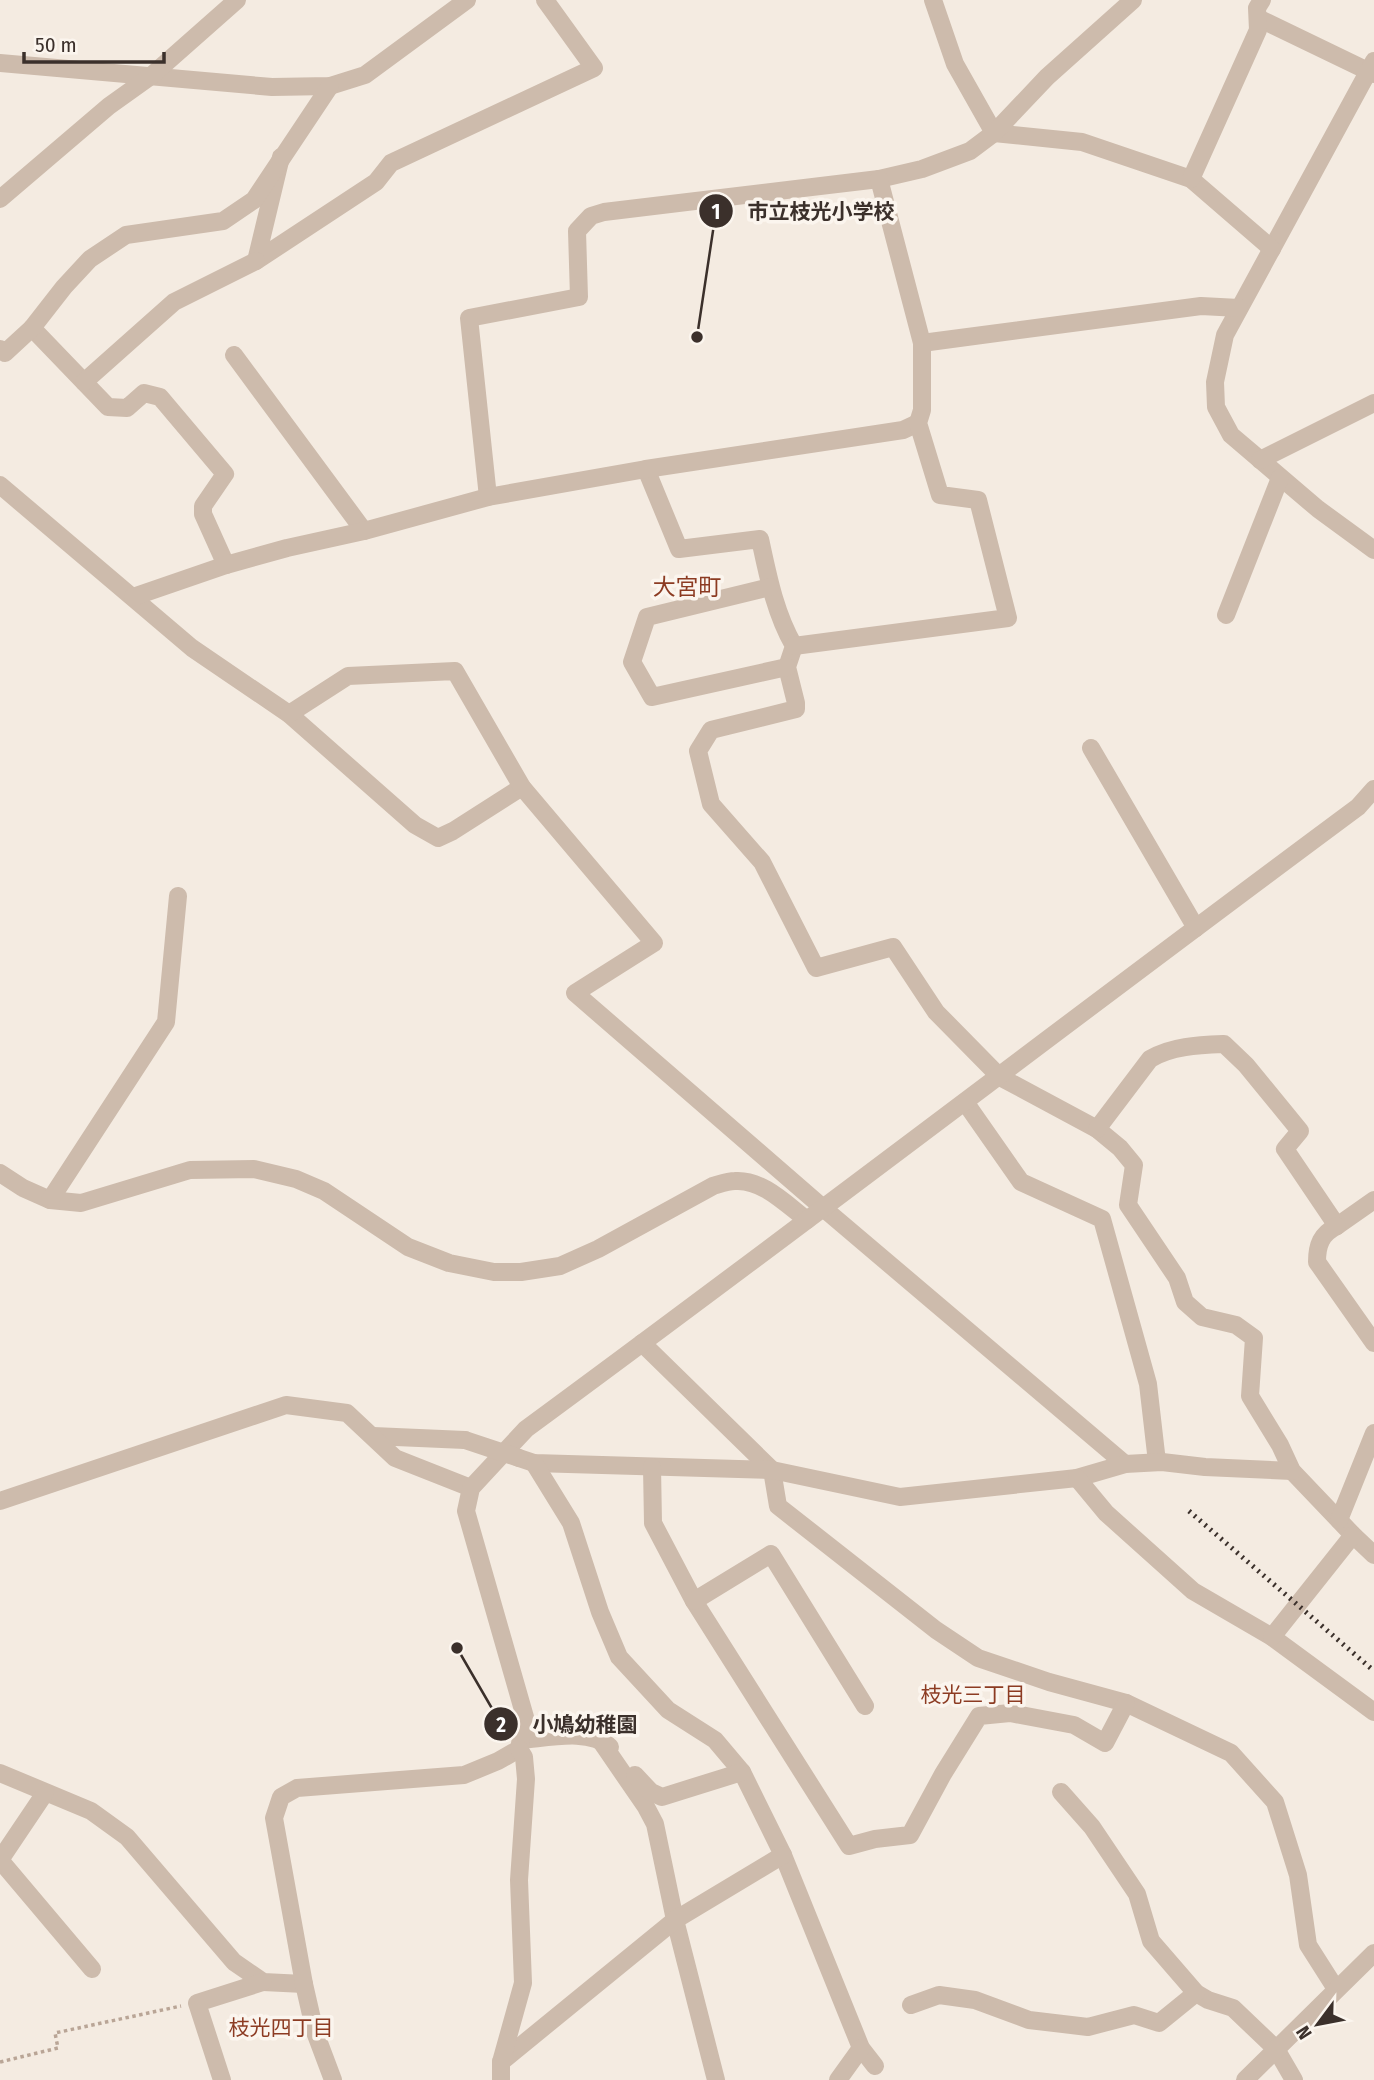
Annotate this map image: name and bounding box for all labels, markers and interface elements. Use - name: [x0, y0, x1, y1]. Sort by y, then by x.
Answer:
- scale bar: [24, 21, 164, 65]
- text: 50 m: [35, 32, 77, 58]
- callout: 市立枝光小学校: [699, 190, 909, 232]
- text: 1: [712, 199, 720, 225]
- text: 市立枝光小学校: [748, 199, 895, 225]
- district label: 大宮町: [653, 573, 722, 601]
- district label: 枝光三丁目: [921, 1682, 1026, 1708]
- callout: 小鳩幼稚園: [484, 1703, 652, 1745]
- text: 2: [495, 1712, 506, 1738]
- text: 小鳩幼稚園: [533, 1712, 638, 1738]
- north arrow: [1283, 1989, 1353, 2059]
- district label: 枝光四丁目: [229, 2015, 334, 2041]
- text: N: [1291, 2022, 1317, 2044]

